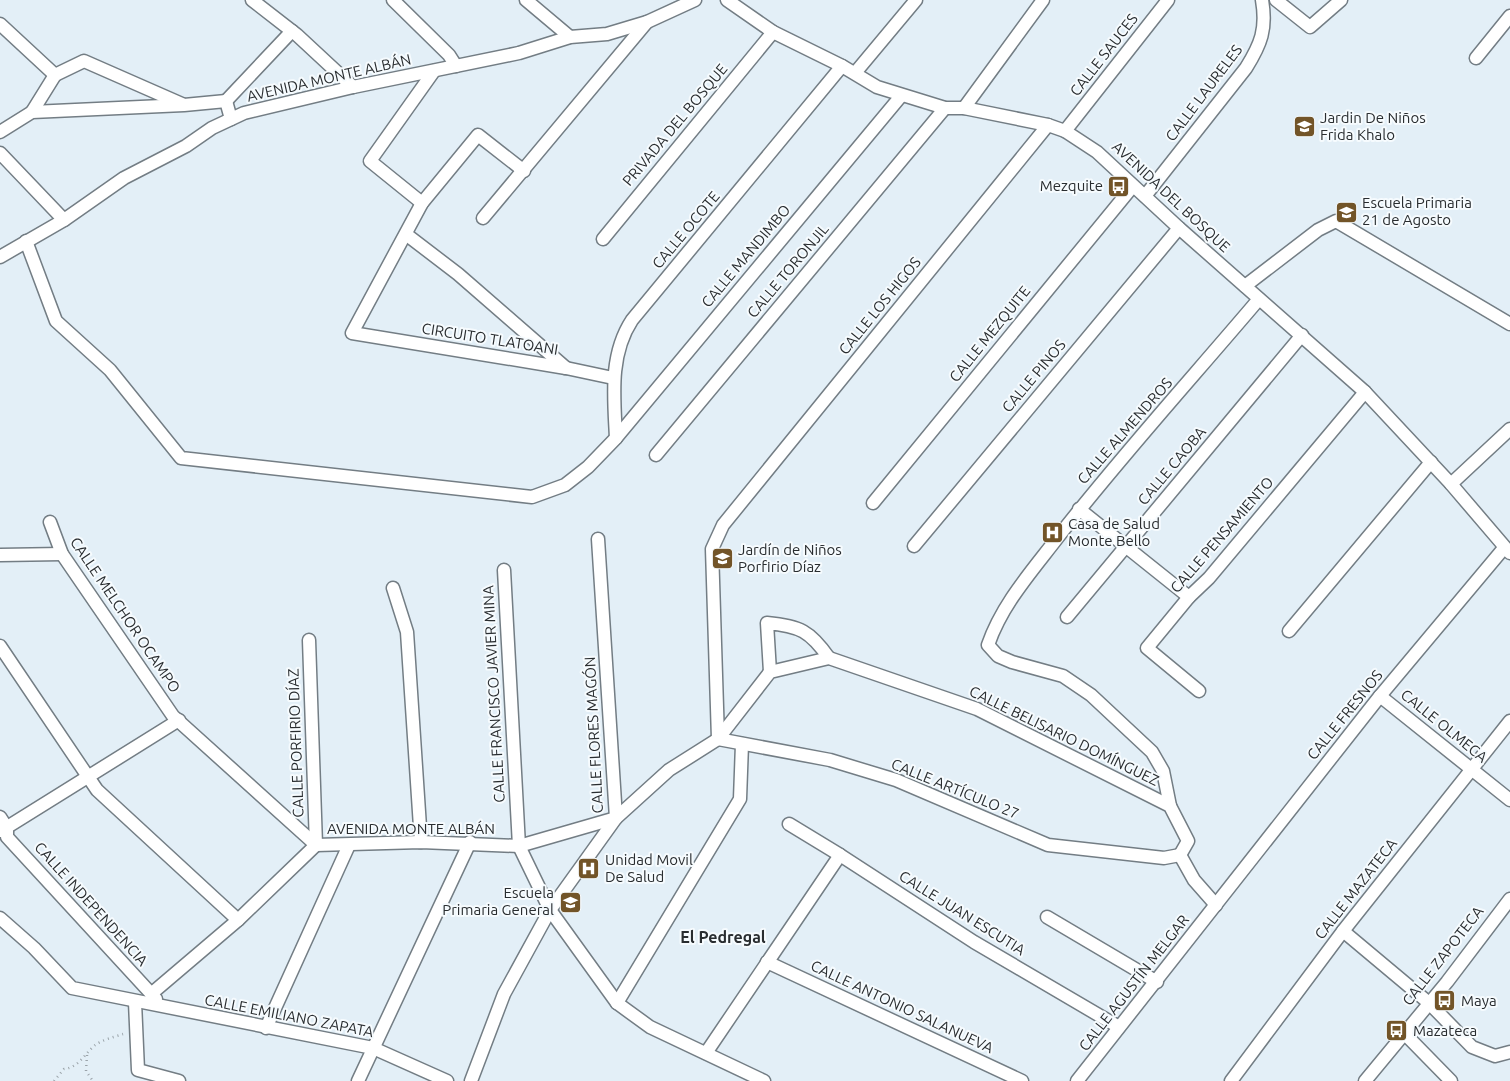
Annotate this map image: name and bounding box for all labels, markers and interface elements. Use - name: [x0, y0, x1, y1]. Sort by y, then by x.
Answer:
- street label: CALLE SAUCES: [1066, 10, 1141, 99]
- street label: CALLE LAURELES: [1162, 41, 1245, 144]
- street label: AVENIDA MONTE ALBÁN: [245, 50, 413, 105]
- street label: PRIVADA DEL BOSQUE: [619, 60, 731, 189]
- place label: Jardin De Niños Frida Khalo: [1320, 109, 1426, 143]
- school or university icon: Jardin De Niños Frida Khalo: [1292, 115, 1316, 139]
- street label: AVENIDA DEL BOSQUE: [1109, 138, 1234, 256]
- bus stop icon: Mezquite: [1107, 174, 1131, 198]
- place label: Mezquite: [1040, 177, 1103, 194]
- street label: CALLE OCOTE: [648, 188, 723, 272]
- place label: Escuela Primaria 21 de Agosto: [1362, 194, 1472, 228]
- school or university icon: Escuela Primaria 21 de Agosto: [1334, 200, 1358, 224]
- street label: CALLE MANDIMBO: [698, 201, 793, 310]
- street label: CALLE TORONJIL: [744, 220, 832, 321]
- street label: CALLE LOS HIGOS: [835, 254, 924, 358]
- street label: CALLE MEZQUITE: [946, 282, 1034, 385]
- street label: CIRCUITO TLATOANI: [421, 319, 560, 358]
- street label: CALLE PINOS: [998, 336, 1069, 415]
- street label: CALLE ALMENDROS: [1074, 374, 1176, 487]
- street label: CALLE CAOBA: [1134, 423, 1209, 508]
- street label: CALLE PENSAMIENTO: [1167, 473, 1277, 596]
- place label: Casa de Salud Monte Bello: [1068, 515, 1160, 549]
- hospital icon: Casa de Salud Monte Bello: [1040, 521, 1064, 545]
- street label: CALLE MELCHOR OCAMPO: [67, 534, 184, 696]
- place label: Jardín de Niños Porfirio Díaz: [738, 541, 842, 575]
- school or university icon: Jardín de Niños Porfirio Díaz: [710, 547, 734, 571]
- street label: CALLE FRANCISCO JAVIER MINA: [479, 585, 508, 803]
- street label: CALLE FLORES MAGÓN: [581, 656, 606, 814]
- street label: CALLE FRESNOS: [1303, 666, 1386, 763]
- street label: CALLE PORFIRIO DÍAZ: [284, 668, 307, 818]
- street label: CALLE BELISARIO DOMÍNGUEZ: [967, 682, 1162, 789]
- street label: CALLE OLMECA: [1398, 686, 1491, 766]
- street label: CALLE ARTÍCULO 27: [889, 755, 1022, 822]
- street label: AVENIDA MONTE ALBÁN: [327, 820, 495, 837]
- street label: CALLE MAZATECA: [1311, 835, 1400, 942]
- street label: CALLE INDEPENDENCIA: [31, 838, 152, 969]
- place label: Unidad Movil De Salud: [605, 851, 693, 885]
- hospital icon: Unidad Movil De Salud: [577, 857, 601, 881]
- street label: CALLE JUAN ESCUTIA: [896, 867, 1029, 958]
- place label: Escuela Primaria General: [442, 884, 554, 918]
- school or university icon: Escuela Primaria General: [558, 890, 582, 914]
- street label: CALLE ZAPOTECA: [1399, 903, 1487, 1009]
- street label: CALLE AGUSTÍN MELGAR: [1075, 911, 1192, 1054]
- district label: El Pedregal: [680, 928, 766, 946]
- street label: CALLE ANTONIO SALANUEVA: [808, 957, 996, 1057]
- bus stop icon: Maya: [1433, 989, 1457, 1013]
- street label: CALLE EMILIANO ZAPATA: [203, 991, 375, 1040]
- place label: Maya: [1461, 992, 1497, 1009]
- bus stop icon: Mazateca: [1385, 1019, 1409, 1043]
- place label: Mazateca: [1413, 1022, 1477, 1039]

